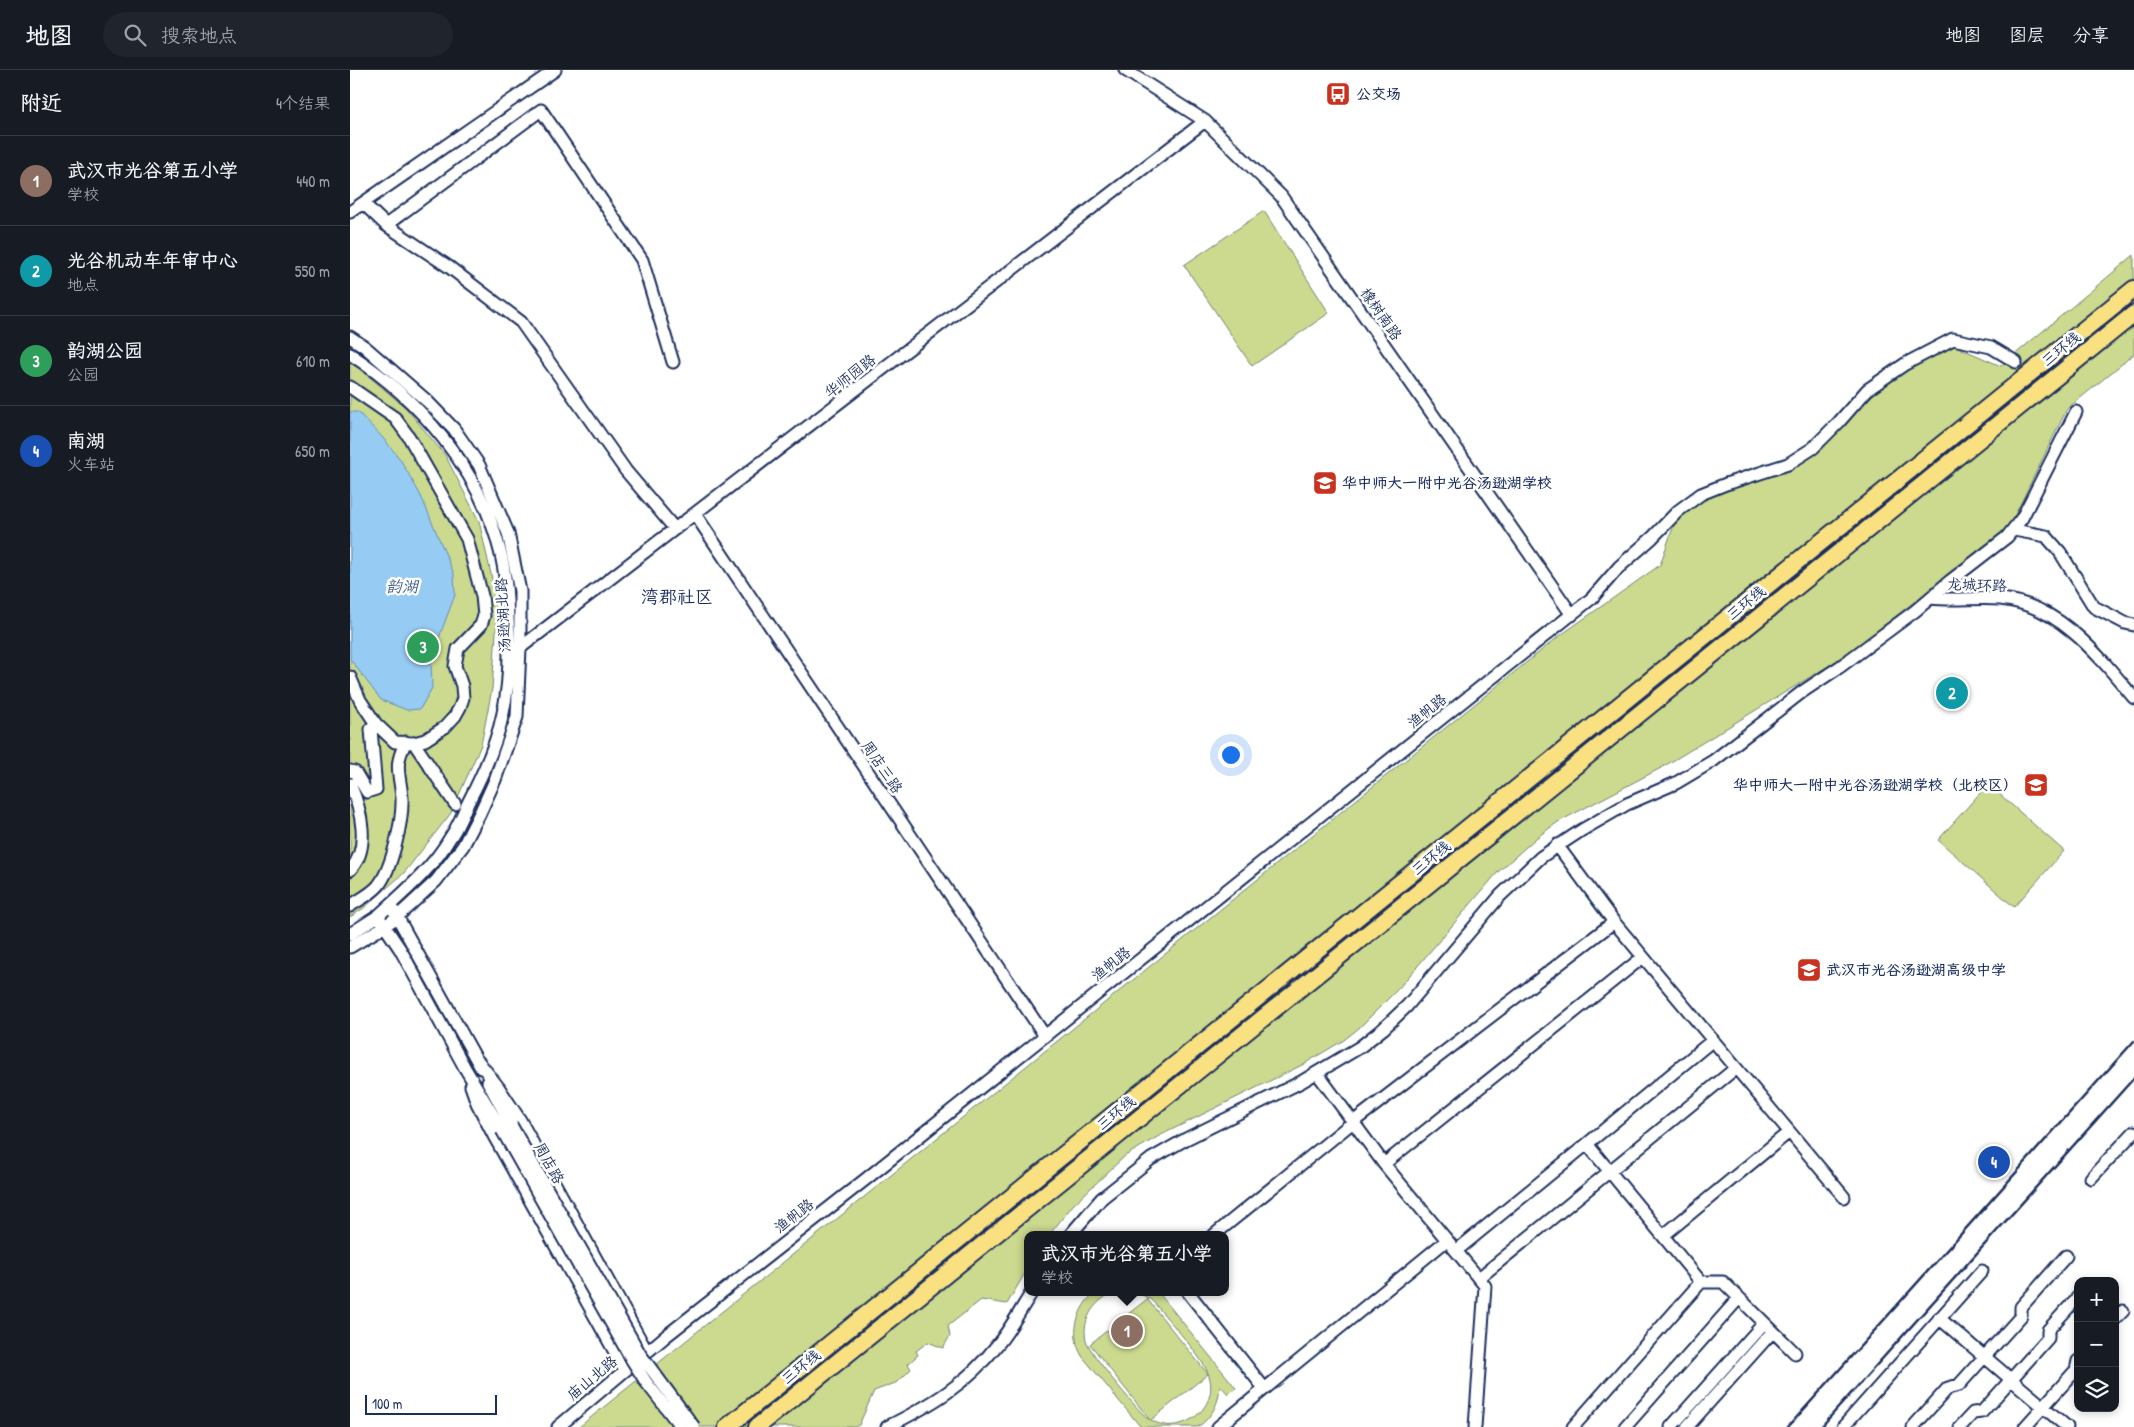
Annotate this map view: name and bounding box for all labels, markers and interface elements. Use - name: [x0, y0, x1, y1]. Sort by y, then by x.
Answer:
- search box: [103, 12, 453, 57]
- text: 地图: [25, 19, 73, 51]
- icon: search: [121, 21, 149, 49]
- text: 搜索地点: [161, 22, 237, 48]
- text: 地图: [1945, 22, 1981, 47]
- text: 图层: [2009, 22, 2045, 47]
- text: 分享: [2073, 22, 2109, 47]
- bus stop icon: 公交场: [1325, 81, 1351, 107]
- place label: 公交场: [1356, 83, 1401, 104]
- text: 附近: [20, 88, 62, 117]
- text: 4个结果: [276, 92, 330, 114]
- text: 武汉市光谷第五小学: [67, 157, 238, 183]
- text: 1: [33, 170, 39, 192]
- text: 440 m: [296, 170, 330, 192]
- text: 学校: [67, 183, 99, 205]
- text: 光谷机动车年审中心: [67, 247, 238, 273]
- text: 2: [32, 260, 40, 282]
- text: 550 m: [295, 260, 330, 282]
- text: 地点: [67, 273, 99, 295]
- street label: 橡树南路: [1356, 283, 1407, 344]
- street label: 三环线: [2037, 326, 2085, 371]
- text: 韵湖公园: [67, 337, 143, 363]
- street label: 华师园路: [820, 349, 880, 402]
- text: 3: [32, 350, 40, 372]
- text: 610 m: [296, 350, 330, 372]
- text: 公园: [67, 363, 99, 385]
- text: 南湖: [67, 427, 105, 453]
- text: 4: [33, 440, 39, 462]
- text: 650 m: [295, 440, 330, 462]
- text: 火车站: [67, 453, 115, 475]
- school or university icon: 华中师大一附中光谷汤逊湖学校: [1312, 470, 1338, 496]
- place label: 华中师大一附中光谷汤逊湖学校: [1342, 472, 1552, 493]
- street label: 龙城环路: [1947, 573, 2007, 596]
- water label: 韵湖: [386, 575, 420, 597]
- street label: 汤逊湖北路: [490, 577, 515, 653]
- street label: 三环线: [1722, 580, 1770, 625]
- district label: 湾郡社区: [641, 584, 713, 609]
- pin: 3: [407, 628, 439, 666]
- pin: 2: [1936, 674, 1968, 712]
- street label: 渔帆路: [1403, 688, 1451, 733]
- street label: 周店三路: [857, 736, 908, 797]
- your location: [1218, 742, 1244, 768]
- school or university icon: 华中师大一附中光谷汤逊湖学校（北校区）: [2023, 772, 2049, 798]
- place label: 华中师大一附中光谷汤逊湖学校（北校区）: [1733, 774, 2018, 795]
- street label: 三环线: [1407, 835, 1455, 880]
- street label: 渔帆路: [1087, 941, 1135, 986]
- school or university icon: 武汉市光谷汤逊湖高级中学: [1796, 957, 1822, 983]
- place label: 武汉市光谷汤逊湖高级中学: [1826, 959, 2006, 980]
- street label: 三环线: [1092, 1090, 1140, 1135]
- street label: 周店路: [529, 1138, 570, 1188]
- pin: 4: [1978, 1143, 2010, 1181]
- street label: 渔帆路: [769, 1193, 818, 1238]
- popup: [1024, 1231, 1229, 1296]
- text: 武汉市光谷第五小学: [1041, 1240, 1212, 1266]
- text: 学校: [1041, 1266, 1073, 1288]
- map controls: [2074, 1277, 2119, 1412]
- button: +: [2074, 1277, 2119, 1322]
- pin: 1: [1111, 1312, 1143, 1350]
- button: −: [2074, 1322, 2119, 1367]
- street label: 三环线: [777, 1344, 825, 1389]
- street label: 庙山北路: [562, 1350, 621, 1405]
- button: layers: [2074, 1367, 2119, 1412]
- scale bar: [365, 1392, 498, 1415]
- text: 100 m: [372, 1394, 402, 1413]

